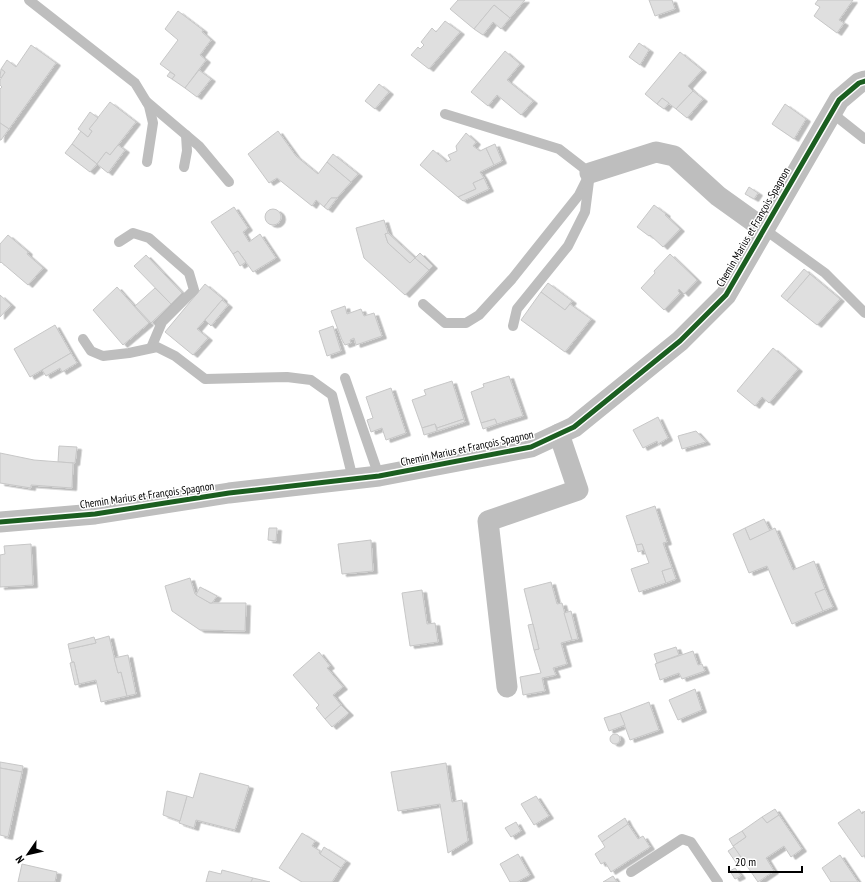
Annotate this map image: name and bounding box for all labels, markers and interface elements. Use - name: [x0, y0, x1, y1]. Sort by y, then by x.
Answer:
- street label: Chemin Marius et François Spagnon: [713, 165, 793, 289]
- street label: Chemin Marius et François Spagnon: [399, 427, 535, 469]
- street label: Chemin Marius et François Spagnon: [79, 479, 215, 511]
- north arrow: [8, 834, 48, 874]
- scale bar: [729, 848, 802, 874]
- text: N: [12, 853, 27, 866]
- text: 20 m: [735, 854, 756, 869]

